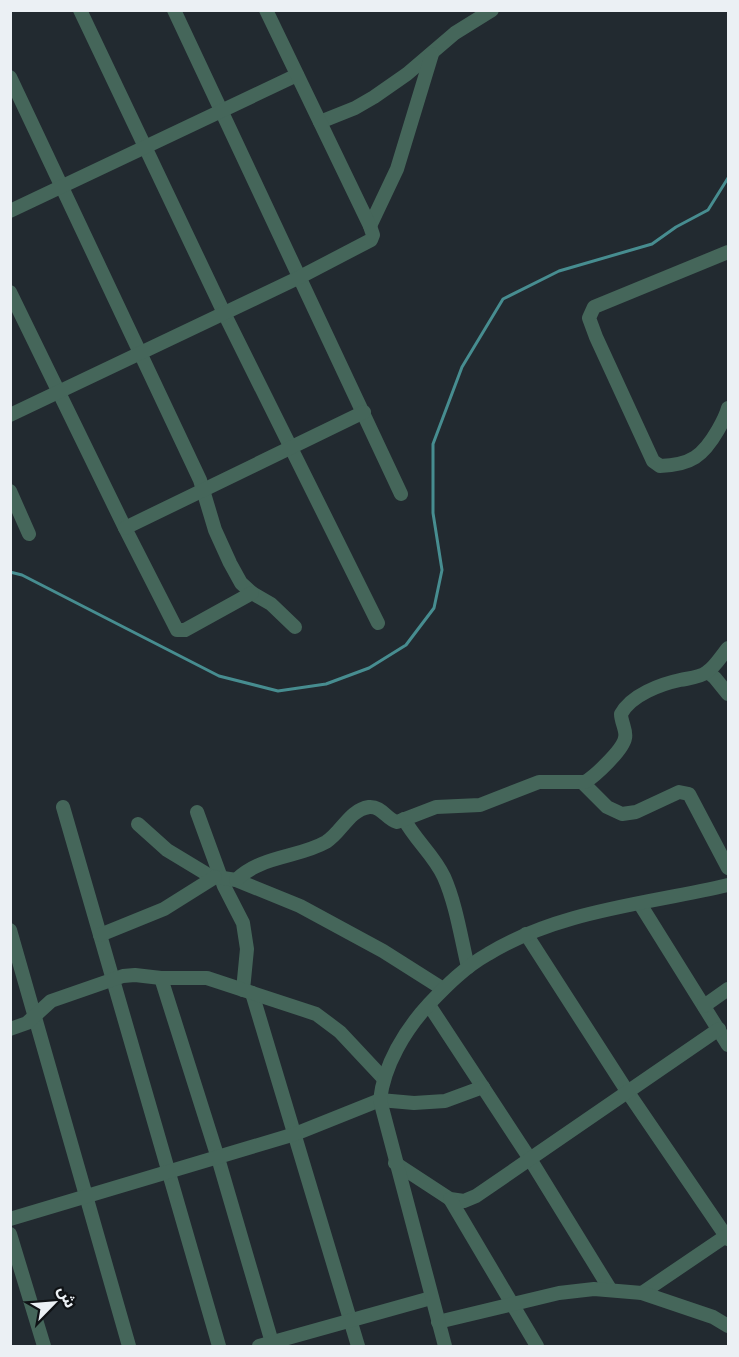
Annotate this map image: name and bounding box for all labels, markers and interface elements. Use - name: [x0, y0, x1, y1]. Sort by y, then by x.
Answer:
- north arrow: [24, 1273, 84, 1333]
- text: ش: [54, 1283, 80, 1311]

